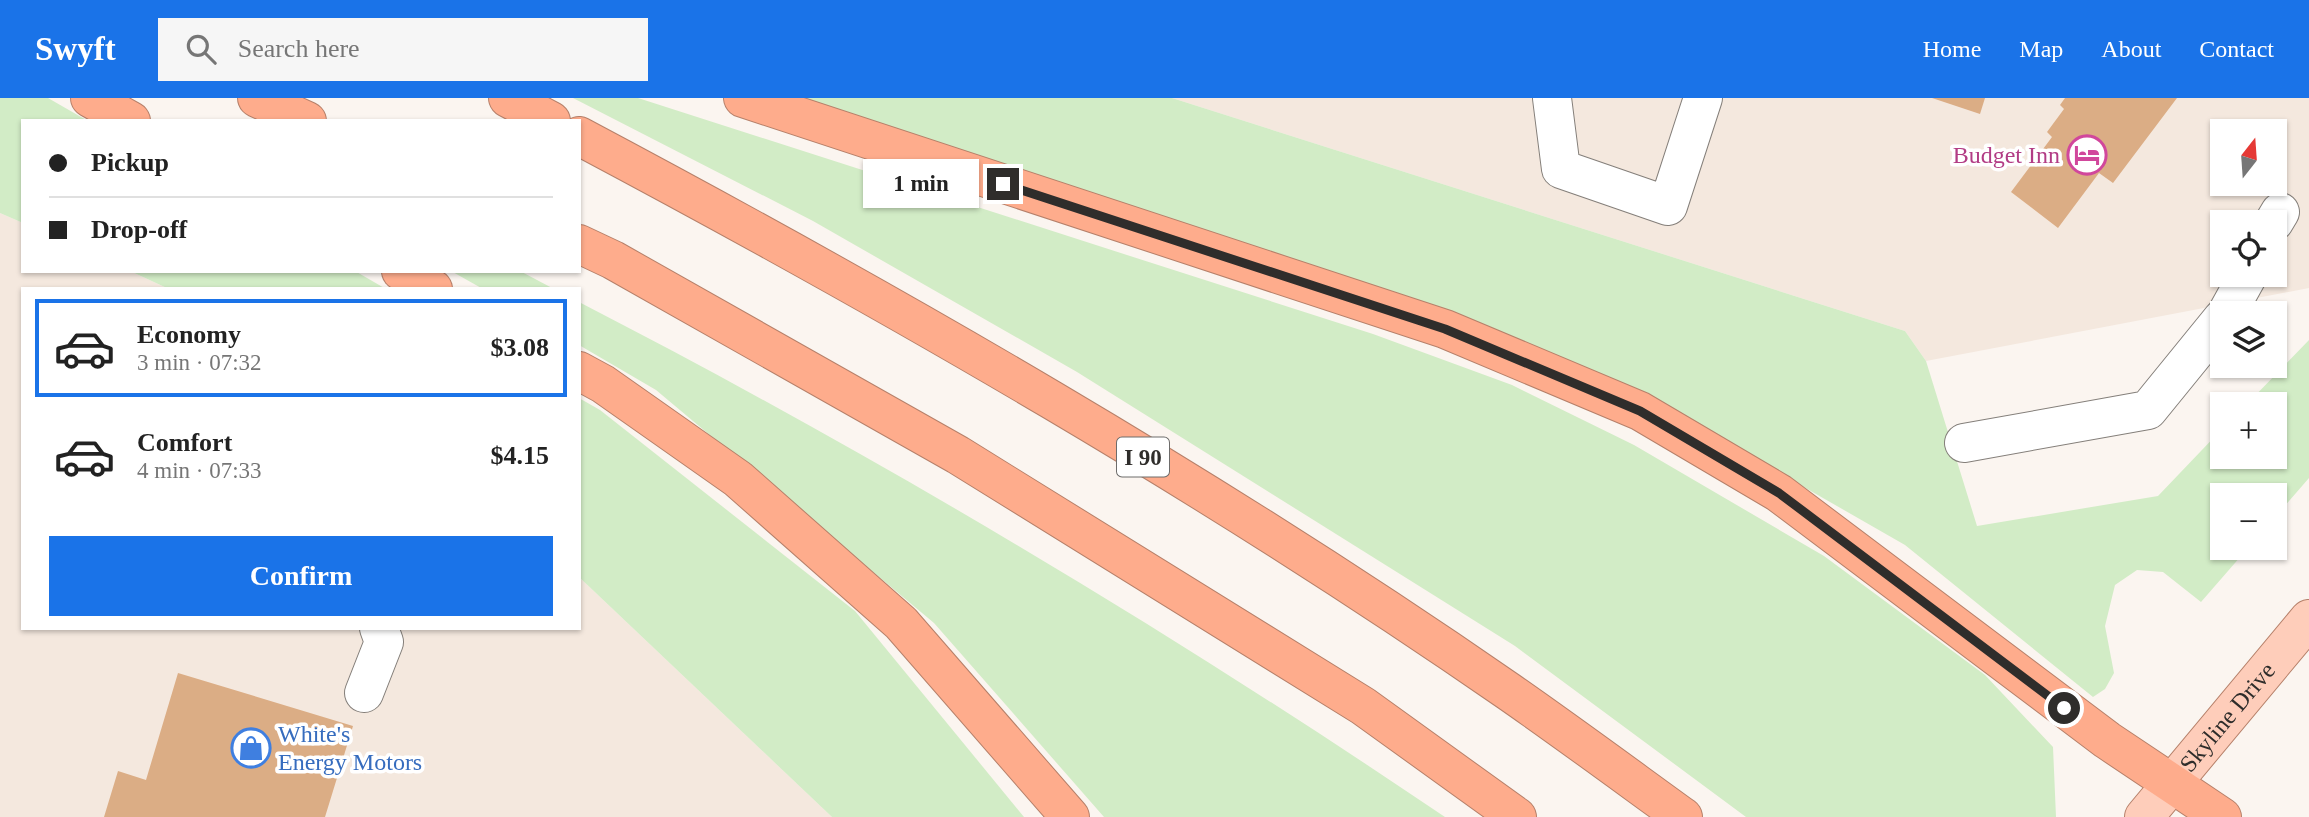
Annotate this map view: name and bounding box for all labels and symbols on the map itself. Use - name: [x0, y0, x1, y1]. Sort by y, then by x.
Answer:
- north arrow: [2210, 119, 2287, 196]
- hotel icon: Budget Inn: [2066, 134, 2108, 176]
- place label: Budget Inn: [1953, 142, 2060, 168]
- callout: 1 min: [863, 160, 978, 208]
- route end: [987, 168, 1019, 200]
- road number: I 90: [1117, 438, 1169, 476]
- street label: Skyline Drive: [2174, 657, 2280, 777]
- route start: [2048, 692, 2080, 724]
- place label: White's Energy Motors: [278, 721, 422, 775]
- shop icon: White's Energy Motors: [230, 727, 272, 769]

